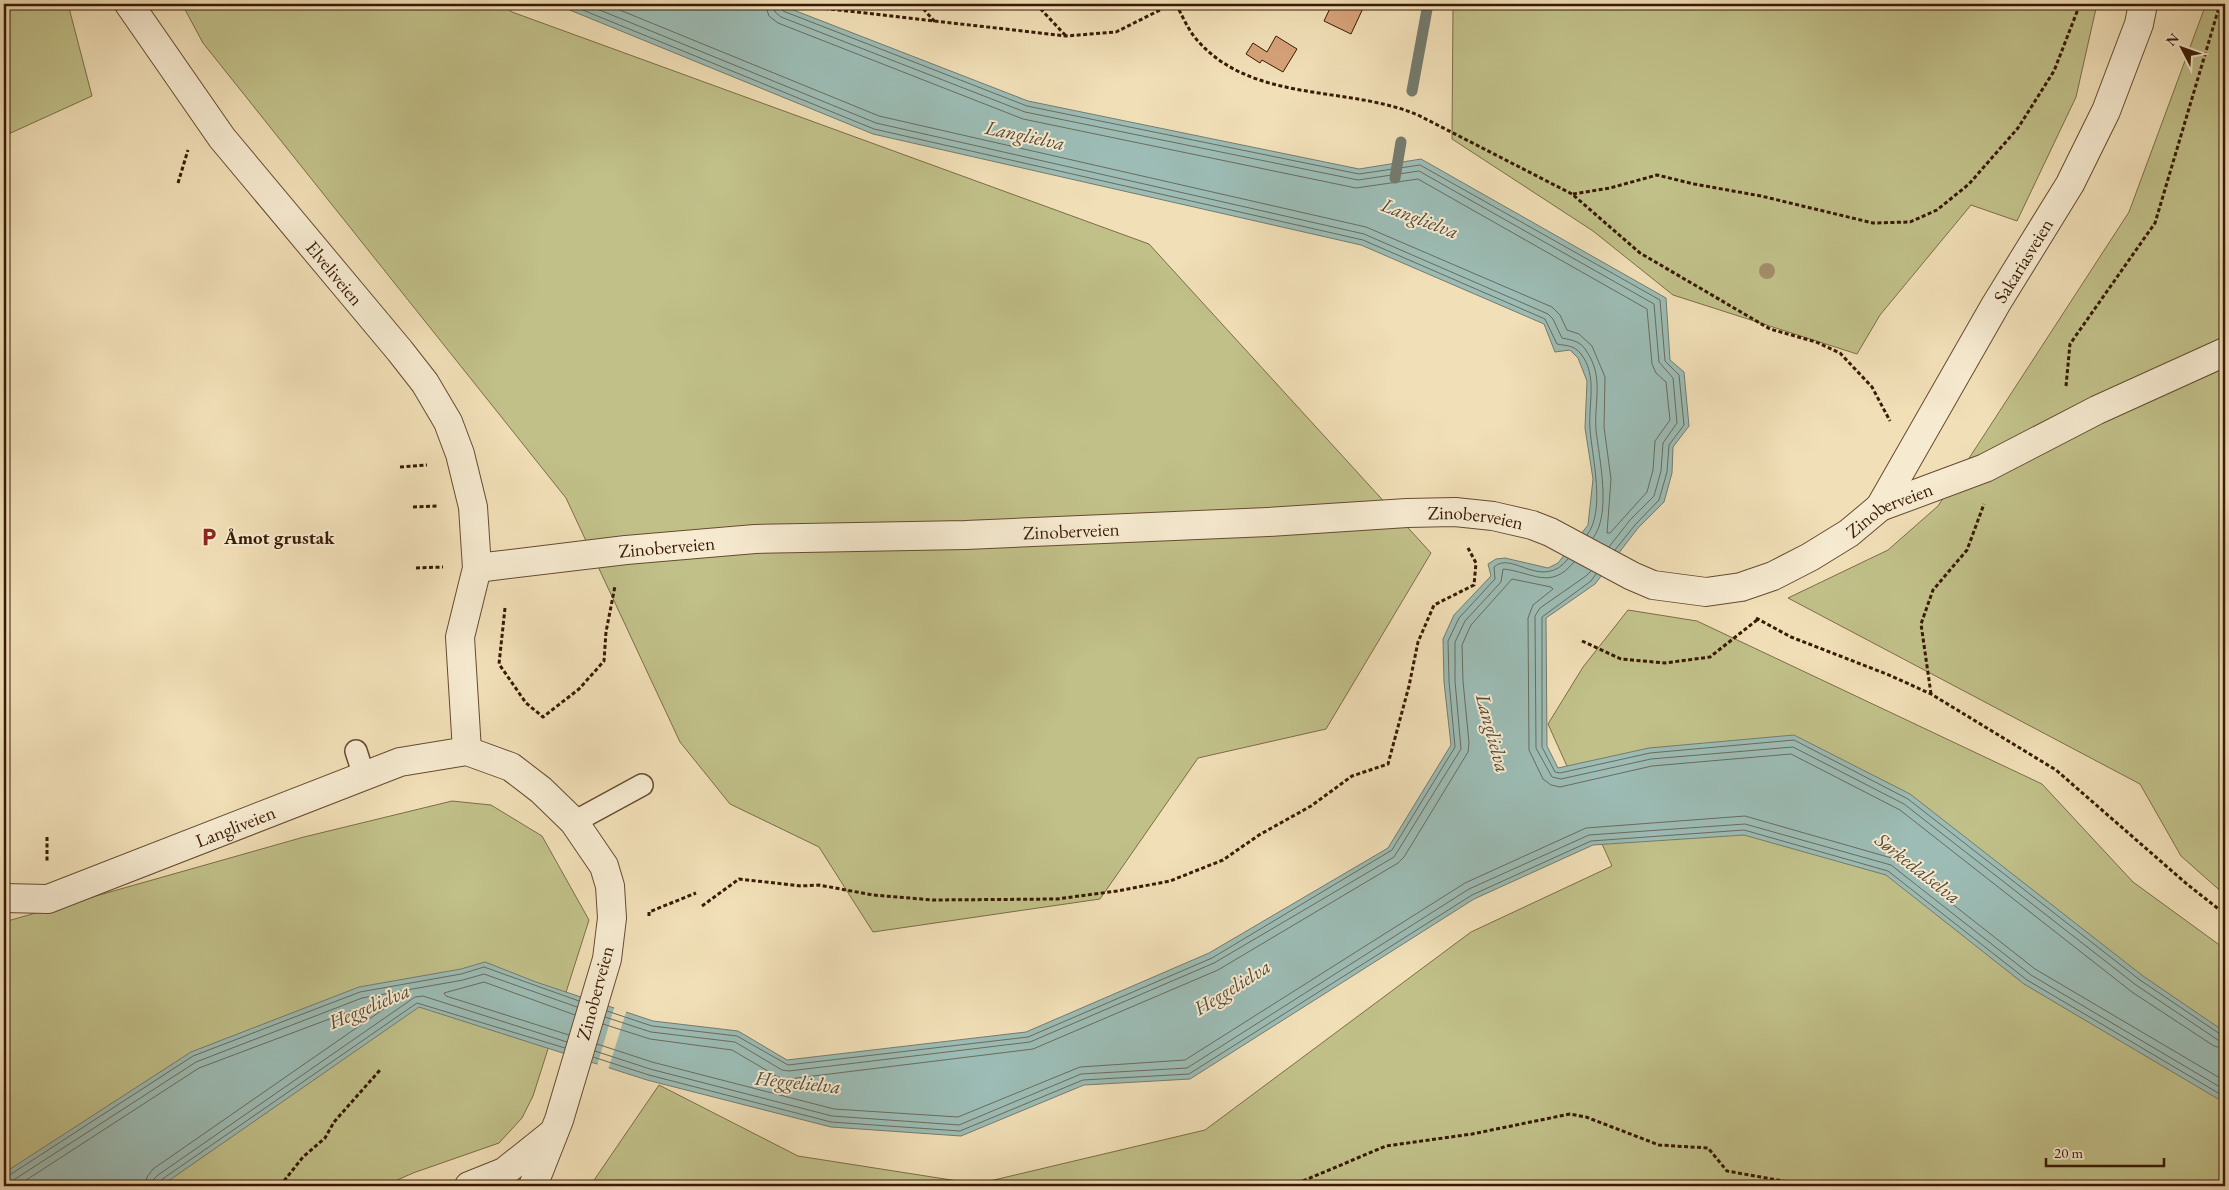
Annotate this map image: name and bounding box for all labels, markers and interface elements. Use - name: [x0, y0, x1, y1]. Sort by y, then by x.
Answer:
- north arrow: [2156, 22, 2206, 72]
- text: N: [2162, 29, 2183, 50]
- water label: Langlielva: [982, 114, 1067, 156]
- water label: Langlielva: [1377, 191, 1462, 245]
- street label: Sakariasveien: [1987, 213, 2058, 307]
- street label: Elveliveien: [300, 235, 369, 311]
- street label: Zinoberveien: [1840, 476, 1936, 543]
- street label: Zinoberveien: [1427, 499, 1526, 535]
- street label: Zinoberveien: [1023, 516, 1120, 545]
- place label: Åmot grustak: [223, 525, 335, 550]
- parking icon: Åmot grustak: [198, 526, 220, 548]
- street label: Zinoberveien: [617, 530, 716, 563]
- water label: Langlielva: [1470, 690, 1516, 775]
- street label: Langliveien: [192, 799, 279, 853]
- water label: Sørkedalselva: [1869, 826, 1966, 909]
- street label: Zinoberveien: [570, 943, 620, 1043]
- water label: Heggelielva: [1188, 953, 1275, 1021]
- water label: Heggelielva: [323, 977, 414, 1035]
- water label: Heggelielva: [753, 1064, 842, 1099]
- scale bar: [2046, 1135, 2164, 1167]
- text: 20 m: [2054, 1143, 2083, 1162]

